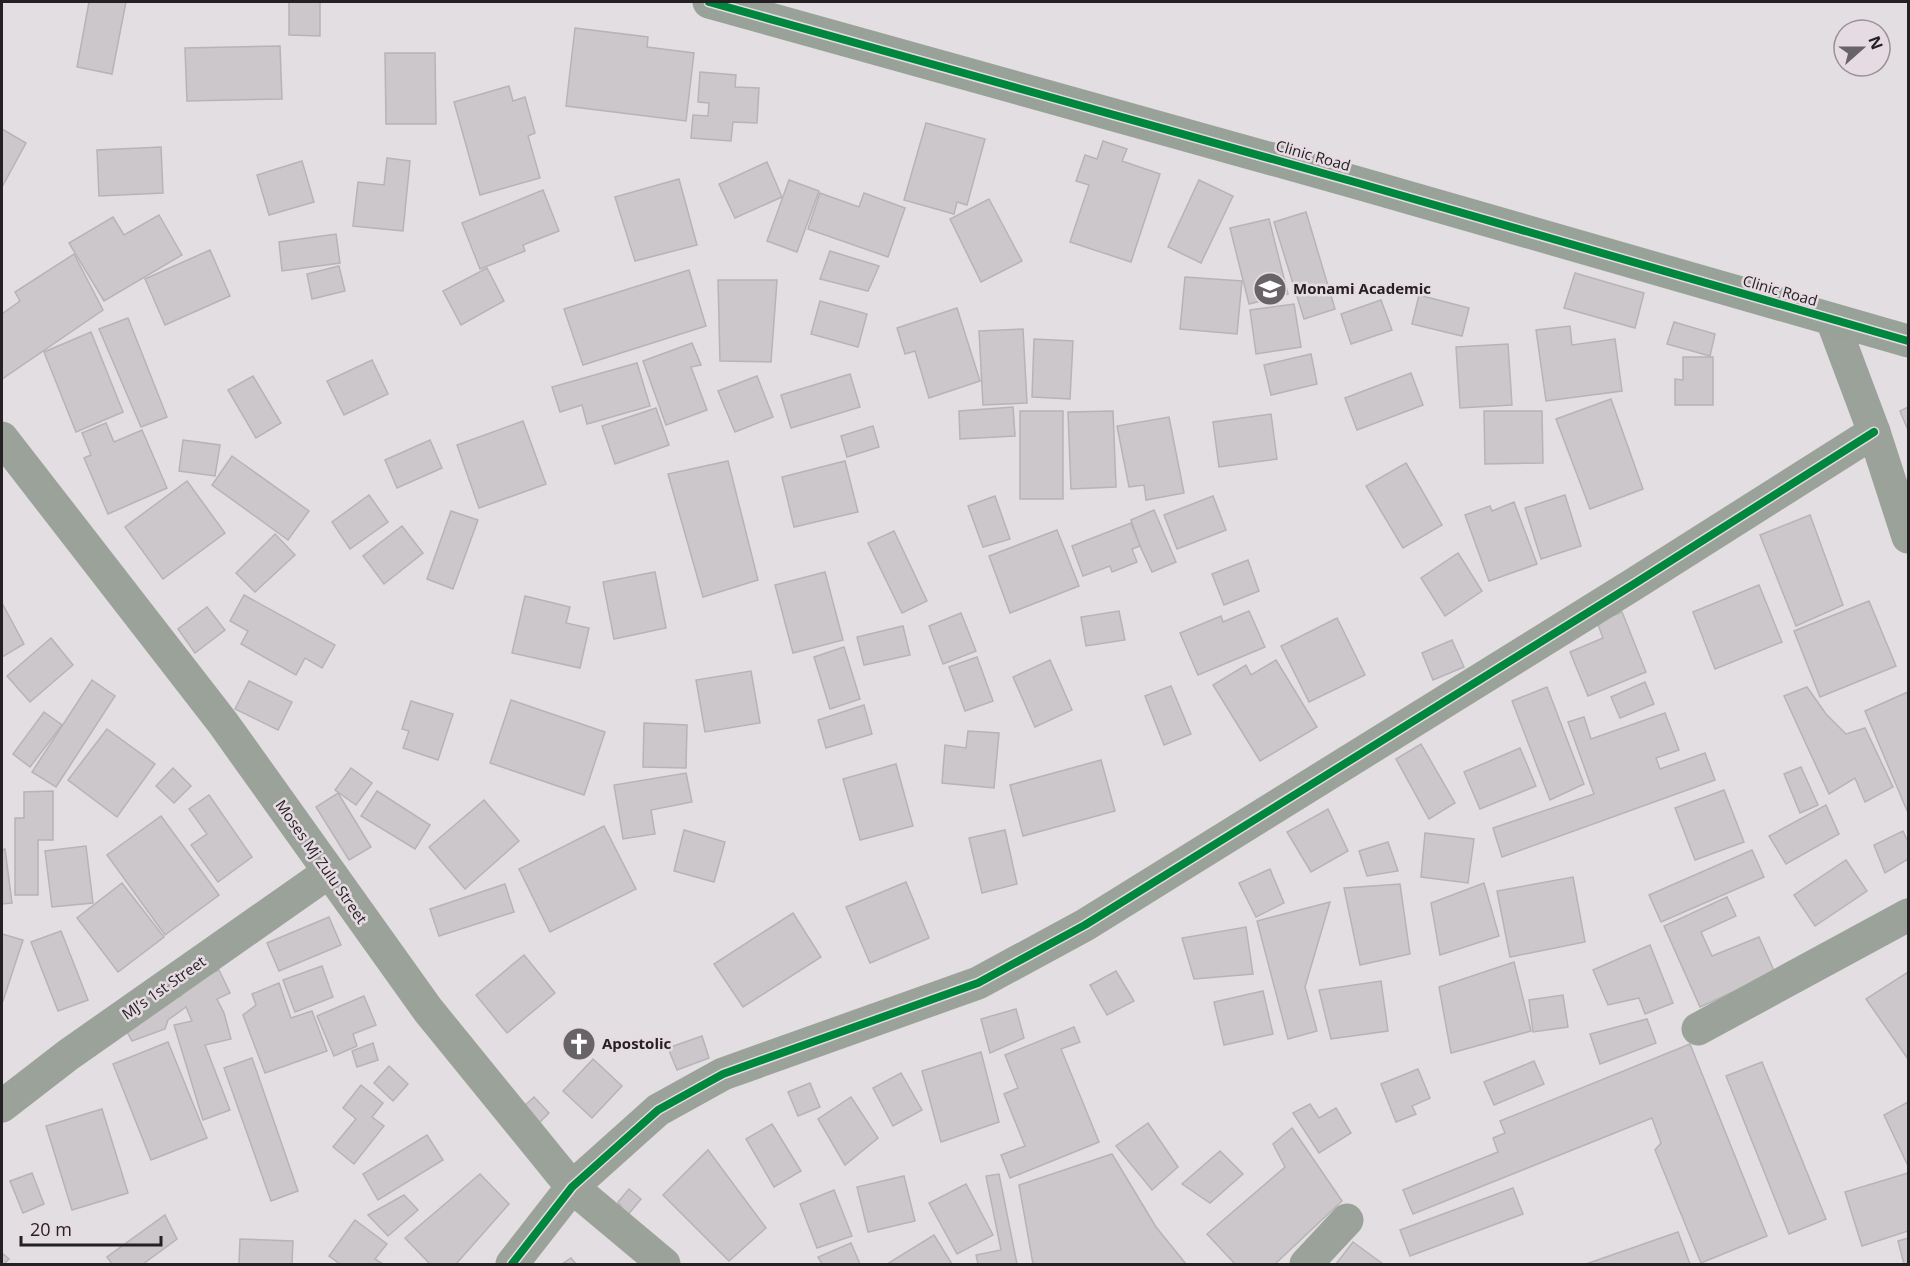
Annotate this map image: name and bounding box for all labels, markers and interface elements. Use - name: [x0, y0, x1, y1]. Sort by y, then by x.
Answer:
- north arrow: [1832, 18, 1892, 78]
- text: N: [1863, 33, 1889, 53]
- street label: Clinic Road: [1274, 135, 1353, 175]
- street label: Clinic Road: [1741, 270, 1820, 310]
- school or university icon: Monami Academic: [1252, 271, 1288, 307]
- place label: Monami Academic: [1293, 278, 1431, 298]
- street label: Moses Mj Zulu Street: [272, 796, 372, 927]
- street label: MJ’s 1st Street: [118, 951, 209, 1023]
- church icon: Apostolic: [561, 1026, 597, 1062]
- place label: Apostolic: [602, 1033, 672, 1053]
- scale bar: [21, 1209, 160, 1247]
- text: 20 m: [30, 1217, 72, 1241]

